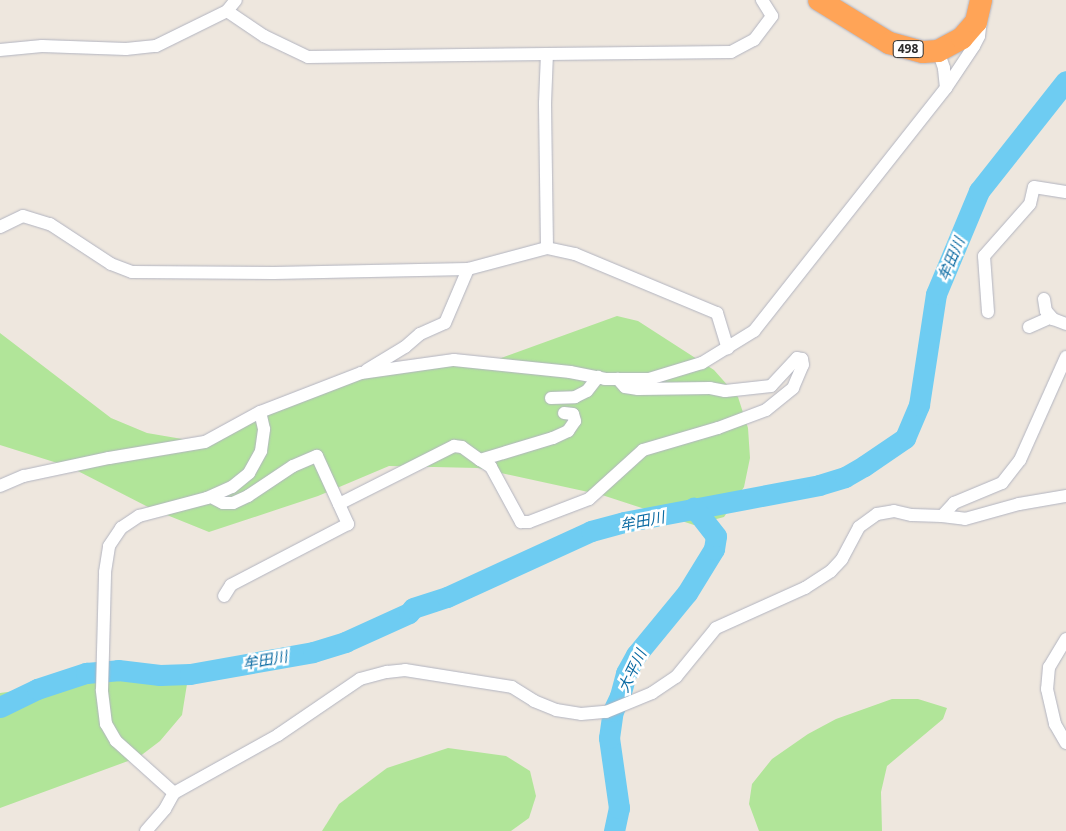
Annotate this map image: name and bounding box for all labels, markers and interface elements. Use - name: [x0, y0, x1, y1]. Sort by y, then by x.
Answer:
- road number: 498: [892, 40, 924, 59]
- water label: 牟田川: [934, 235, 968, 283]
- water label: 牟田川: [618, 508, 666, 534]
- water label: 牟田川: [241, 647, 289, 673]
- water label: 大平川: [614, 647, 650, 695]

